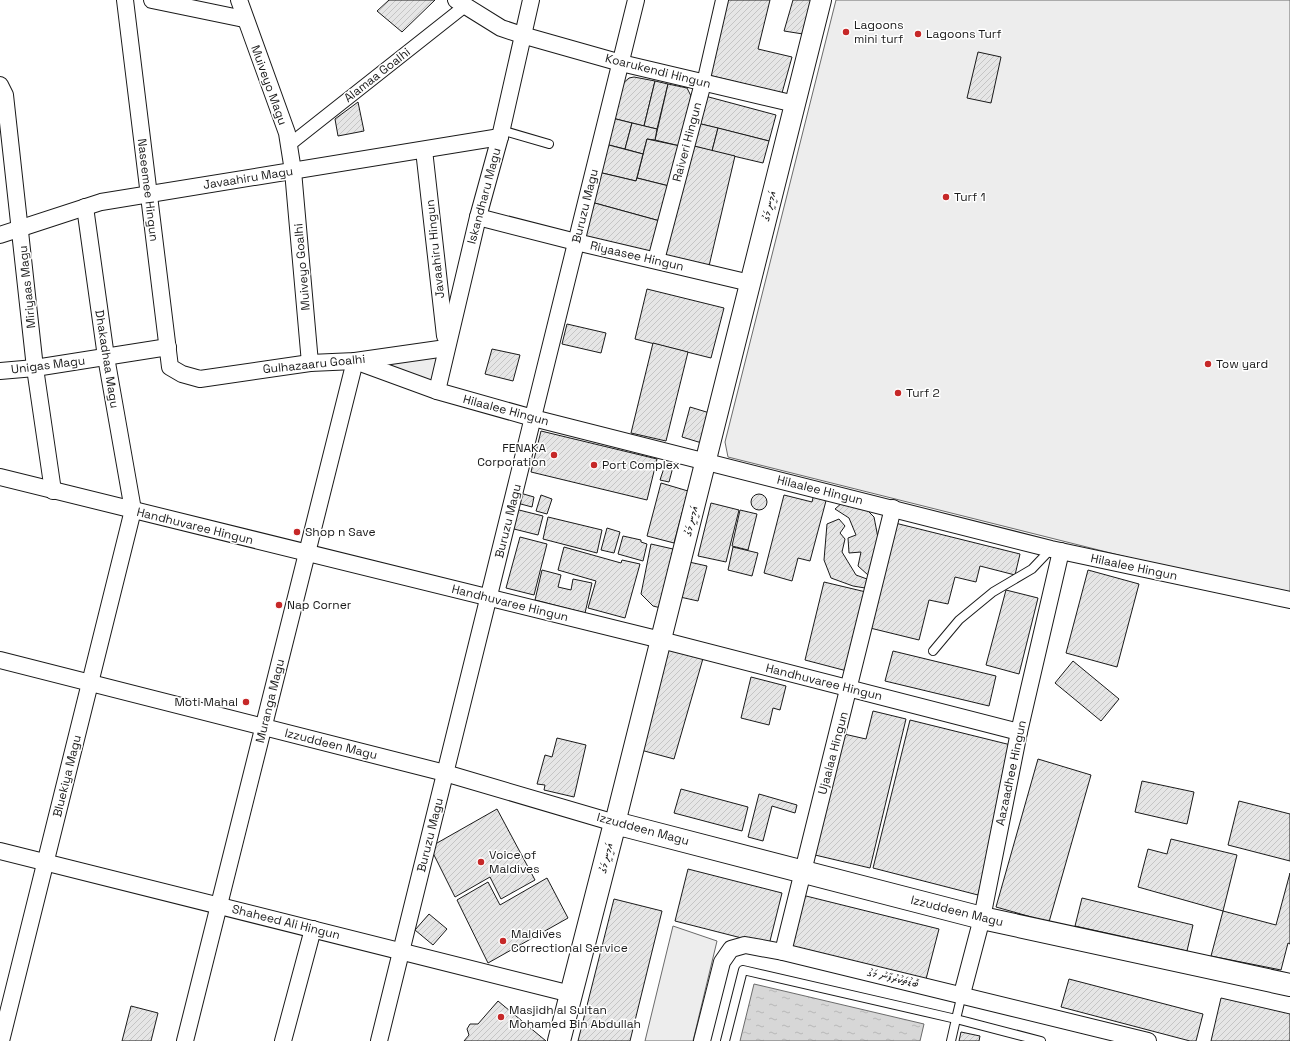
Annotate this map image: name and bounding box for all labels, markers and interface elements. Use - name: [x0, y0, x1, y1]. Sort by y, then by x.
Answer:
- place label: Lagoons mini turf: [854, 17, 904, 47]
- place label: Lagoons Turf: [926, 26, 1002, 42]
- marker: Lagoons mini turf: [841, 27, 851, 37]
- marker: Lagoons Turf: [913, 29, 923, 39]
- street label: Muiveyo Magu: [247, 43, 291, 127]
- street label: Alamaa Goalhi: [341, 44, 414, 106]
- street label: Koarukendi Hingun: [604, 50, 712, 92]
- street label: Raiveri Hingun: [669, 100, 705, 184]
- street label: Naseemee Hingun: [134, 138, 162, 242]
- street label: Iskandharu Magu: [463, 146, 505, 246]
- street label: Javaahiru Magu: [202, 163, 294, 193]
- street label: Buruzu Magu: [568, 167, 602, 245]
- street label: އަމީނީ މަގު: [757, 189, 780, 224]
- place label: Turf 1: [954, 189, 985, 205]
- marker: Turf 1: [941, 192, 951, 202]
- street label: Javaahiru Hingun: [422, 199, 448, 299]
- street label: Muiveyo Goalhi: [290, 223, 314, 311]
- street label: Riyaasee Hingun: [589, 237, 685, 275]
- street label: Miriyaas Magu: [15, 245, 39, 329]
- street label: Dhakadhaa Magu: [91, 309, 123, 409]
- street label: Gulhazaaru Goalhi: [262, 351, 366, 377]
- street label: Unigas Magu: [10, 353, 86, 377]
- place label: Tow yard: [1216, 356, 1268, 372]
- marker: Tow yard: [1203, 359, 1213, 369]
- place label: Turf 2: [906, 385, 940, 401]
- marker: Turf 2: [893, 388, 903, 398]
- street label: Hilaalee Hingun: [461, 391, 551, 429]
- place label: FENAKA Corporation: [477, 440, 546, 470]
- marker: FENAKA Corporation: [549, 450, 559, 460]
- place label: Port Complex: [602, 457, 680, 473]
- marker: Port Complex: [589, 460, 599, 470]
- street label: Hilaalee Hingun: [775, 472, 865, 508]
- street label: Buruzu Magu: [491, 482, 525, 560]
- street label: Handhuvaree Hingun: [135, 504, 255, 548]
- street label: އަމީނީ މަގު: [679, 504, 702, 539]
- place label: Shop n Save: [305, 524, 376, 540]
- marker: Shop n Save: [292, 527, 302, 537]
- street label: Hilaalee Hingun: [1089, 550, 1179, 584]
- street label: Handhuvaree Hingun: [450, 581, 570, 625]
- place label: Nap Corner: [287, 597, 352, 613]
- marker: Nap Corner: [274, 600, 284, 610]
- street label: Muranga Magu: [252, 657, 288, 745]
- street label: Handhuvaree Hingun: [764, 660, 884, 704]
- place label: Moti Mahal: [174, 694, 238, 710]
- marker: Moti Mahal: [241, 697, 251, 707]
- street label: Ujaalaa Hingun: [814, 710, 852, 796]
- street label: Aazaadhee Hingun: [992, 719, 1030, 827]
- street label: Izzuddeen Magu: [283, 725, 379, 763]
- street label: Bluekiya Magu: [49, 733, 85, 819]
- street label: Buruzu Magu: [413, 796, 447, 874]
- street label: Izzuddeen Magu: [595, 809, 691, 849]
- street label: އަމީނީ މަގު: [594, 841, 617, 876]
- place label: Voice of Maldives: [489, 847, 540, 877]
- marker: Voice of Maldives: [476, 857, 486, 867]
- street label: Izzuddeen Magu: [909, 892, 1005, 930]
- street label: Shaheed Ali Hingun: [230, 901, 342, 943]
- place label: Maldives Correctional Service: [511, 926, 628, 956]
- marker: Maldives Correctional Service: [498, 936, 508, 946]
- street label: ބޮޑުތަކުރުފާނު މަގު: [865, 964, 921, 992]
- place label: Masjidh al Sultan Mohamed Bin Abdullah: [509, 1002, 641, 1032]
- marker: Masjidh al Sultan Mohamed Bin Abdullah: [496, 1012, 506, 1022]

